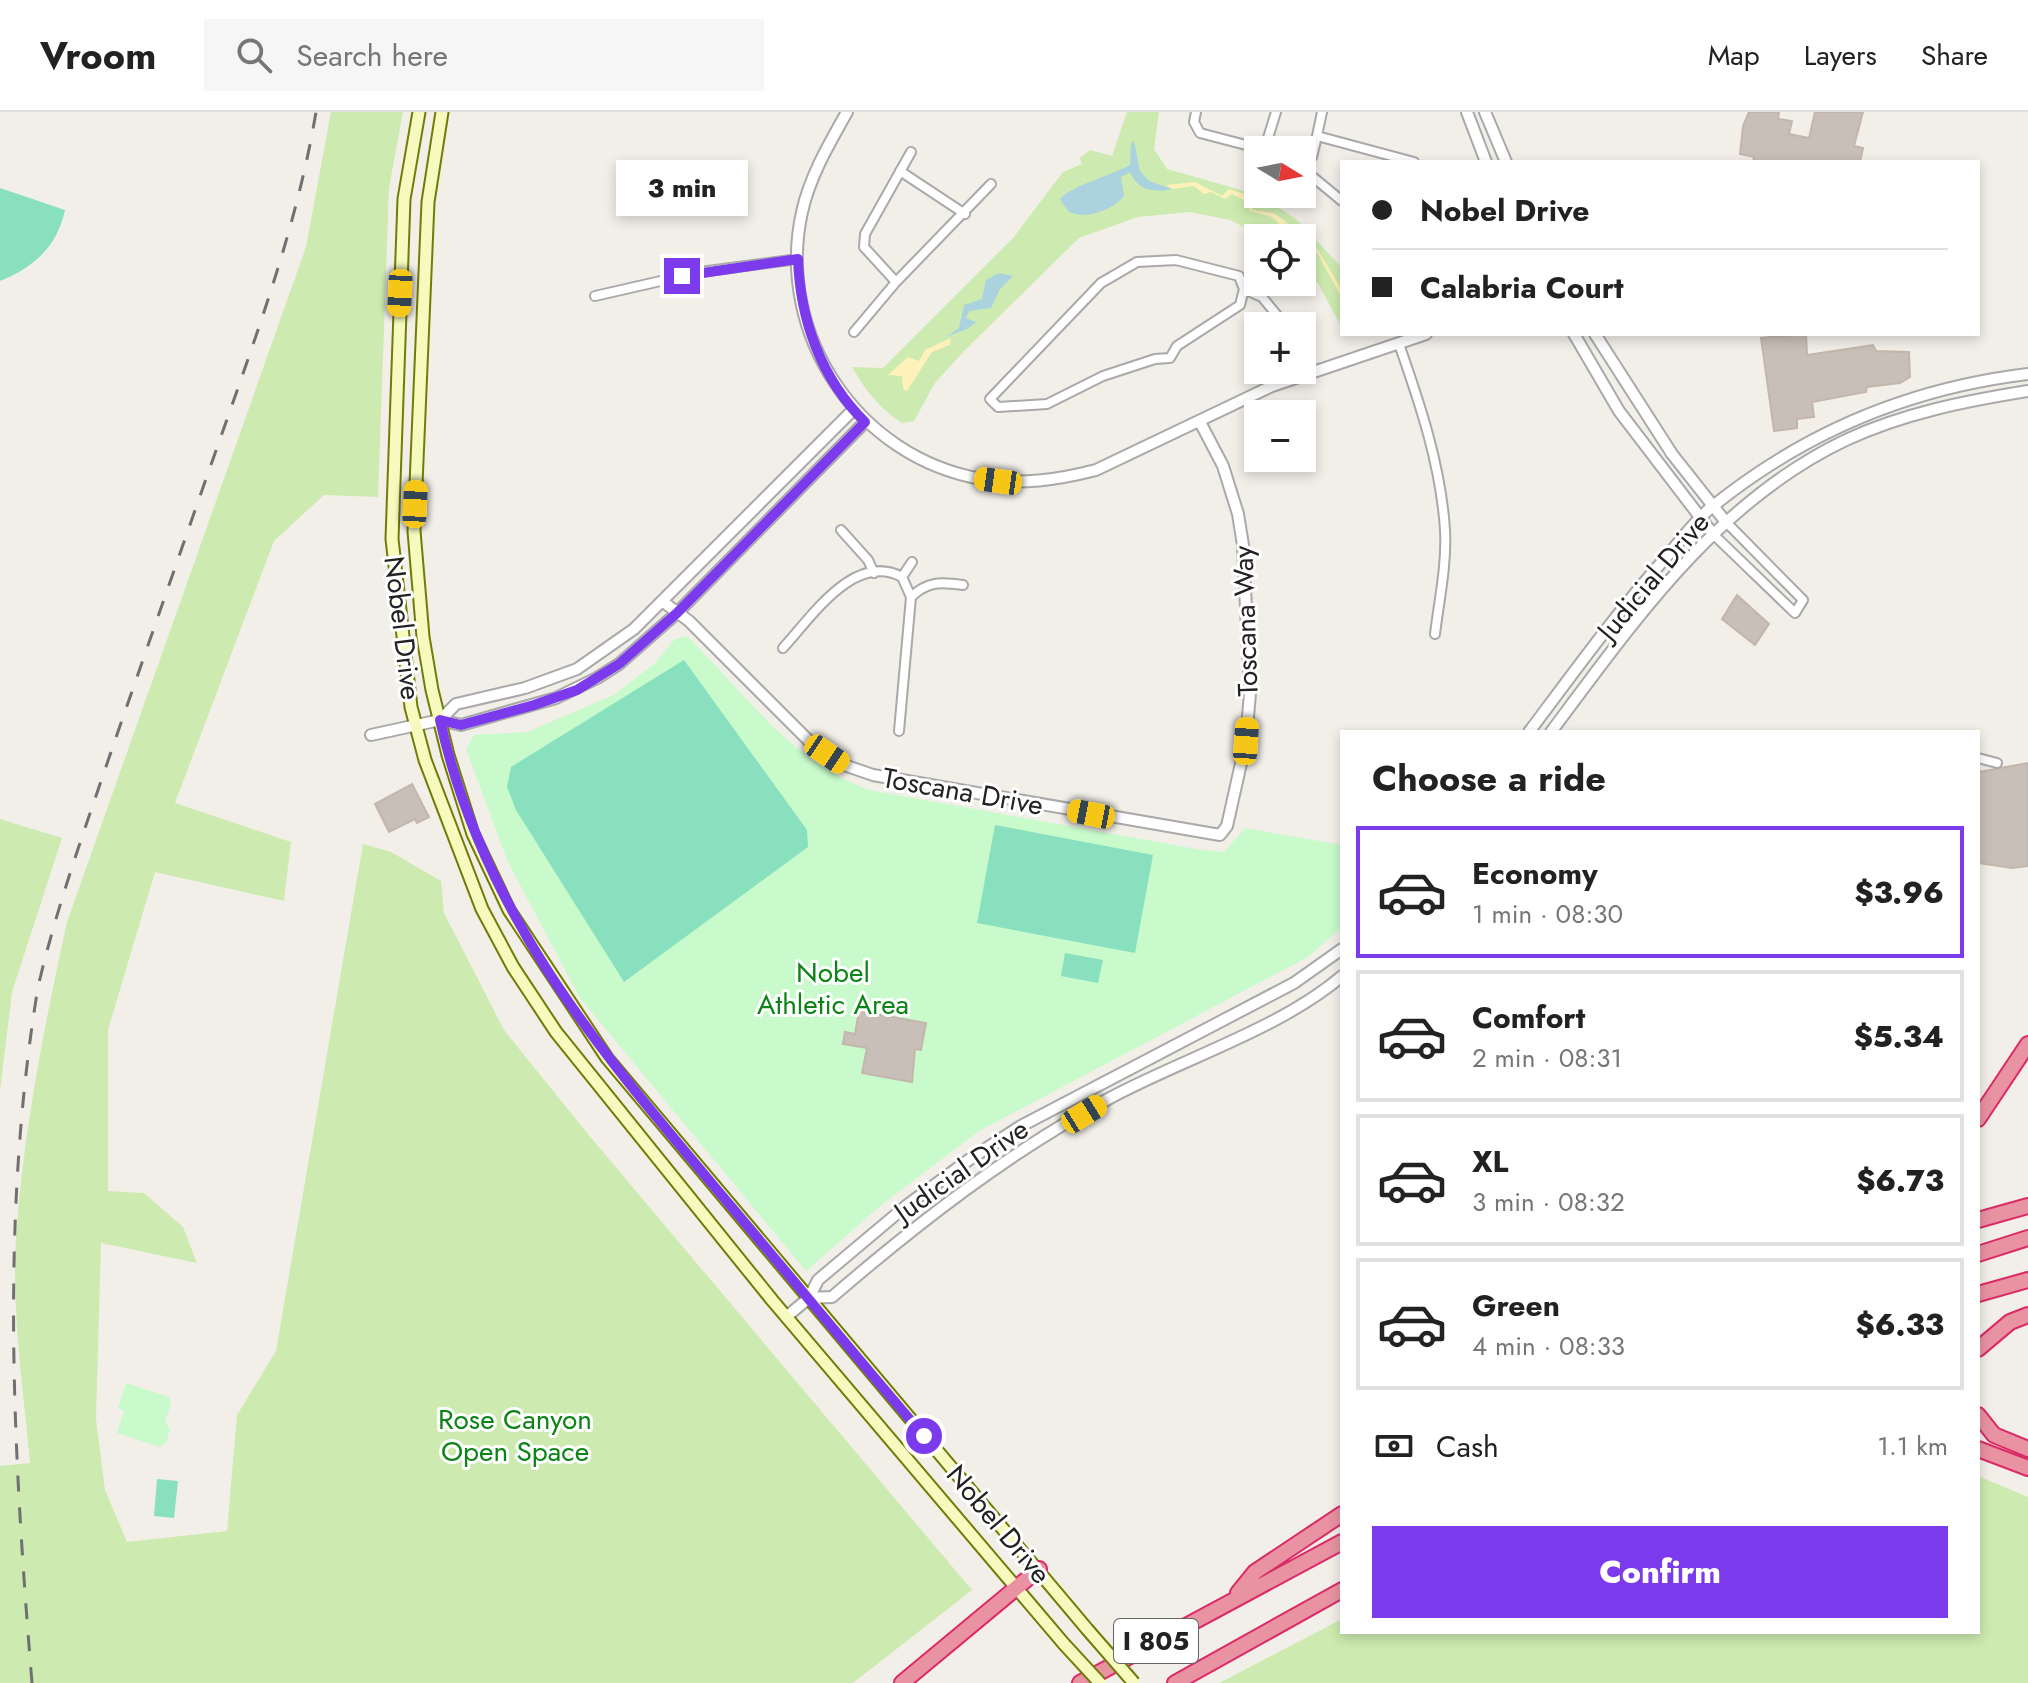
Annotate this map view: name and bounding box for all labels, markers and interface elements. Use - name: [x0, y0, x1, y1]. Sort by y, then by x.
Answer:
- search box: [204, 19, 764, 91]
- text: Vroom: [40, 28, 156, 83]
- icon: search: [232, 33, 276, 77]
- text: Search here: [296, 34, 448, 77]
- text: Map: [1708, 35, 1760, 76]
- text: Layers: [1804, 35, 1877, 76]
- text: Share: [1921, 35, 1988, 76]
- north arrow: [1244, 136, 1316, 208]
- map controls: [1244, 136, 1316, 472]
- callout: 3 min: [616, 160, 748, 216]
- text: 3 min: [648, 169, 716, 207]
- text: Nobel Drive: [1420, 189, 1589, 232]
- button: locate: [1244, 224, 1316, 296]
- route end: [664, 258, 700, 294]
- text: Calabria Court: [1420, 266, 1624, 309]
- car: [387, 268, 413, 318]
- button: +: [1244, 312, 1316, 384]
- button: −: [1244, 400, 1316, 472]
- car: [973, 466, 1023, 496]
- car: [402, 479, 428, 529]
- street label: Judicial Drive: [1585, 503, 1719, 652]
- street label: Toscana Way: [1222, 544, 1269, 697]
- street label: Nobel Drive: [373, 554, 432, 702]
- car: [1232, 716, 1260, 766]
- car: [800, 731, 854, 777]
- text: Choose a ride: [1372, 752, 1606, 804]
- street label: Toscana Drive: [879, 757, 1046, 826]
- car: [1065, 798, 1117, 830]
- text: Economy: [1472, 852, 1598, 895]
- icon: car: [1376, 856, 1448, 928]
- text: $3.96: [1854, 871, 1944, 914]
- text: 1 min · 08:30: [1472, 895, 1623, 933]
- park label: Nobel Athletic Area: [757, 952, 909, 1025]
- text: Comfort: [1472, 996, 1585, 1039]
- icon: car: [1376, 1000, 1448, 1072]
- text: $5.34: [1854, 1015, 1944, 1058]
- text: 2 min · 08:31: [1472, 1039, 1622, 1077]
- car: [1057, 1091, 1111, 1137]
- street label: Judicial Drive: [882, 1109, 1037, 1234]
- text: XL: [1472, 1140, 1508, 1183]
- icon: car: [1376, 1144, 1448, 1216]
- text: $6.73: [1856, 1159, 1944, 1202]
- text: 3 min · 08:32: [1472, 1183, 1625, 1221]
- text: Green: [1472, 1284, 1560, 1327]
- icon: car: [1376, 1288, 1448, 1360]
- text: $6.33: [1856, 1303, 1944, 1346]
- text: 4 min · 08:33: [1472, 1327, 1625, 1365]
- park label: Rose Canyon Open Space: [438, 1399, 592, 1472]
- route start: [906, 1418, 942, 1454]
- icon: cash: [1372, 1424, 1416, 1468]
- text: Cash: [1436, 1425, 1499, 1468]
- text: 1.1 km: [1877, 1427, 1948, 1465]
- street label: Nobel Drive: [936, 1456, 1061, 1593]
- button: Confirm: [1372, 1526, 1948, 1618]
- road number: I 805: [1114, 1619, 1198, 1663]

